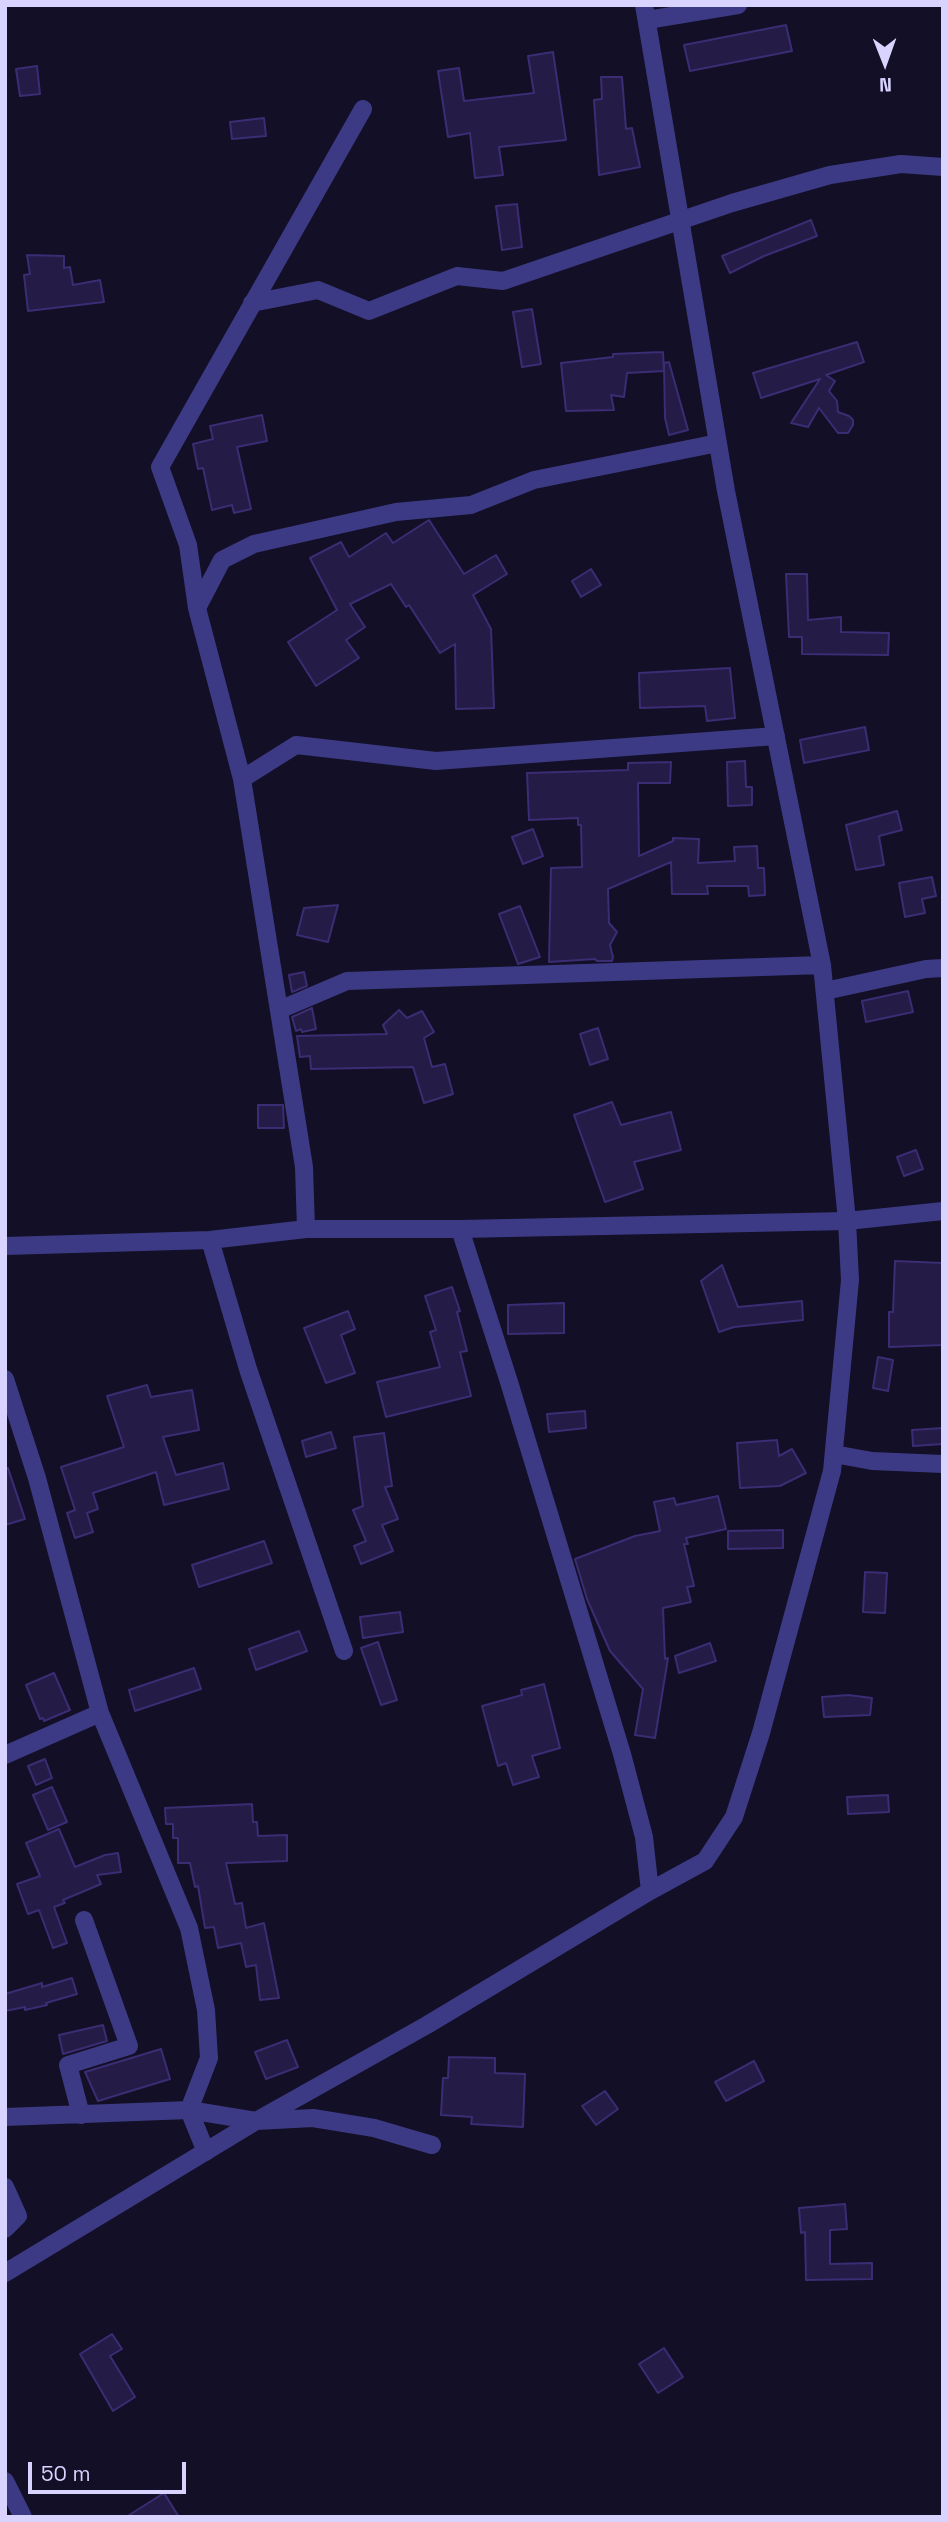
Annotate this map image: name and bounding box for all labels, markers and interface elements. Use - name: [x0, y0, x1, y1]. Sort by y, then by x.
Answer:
- north arrow: [850, 28, 920, 98]
- text: N: [879, 72, 892, 97]
- scale bar: [32, 2448, 189, 2492]
- text: 50 m: [41, 2460, 91, 2487]

